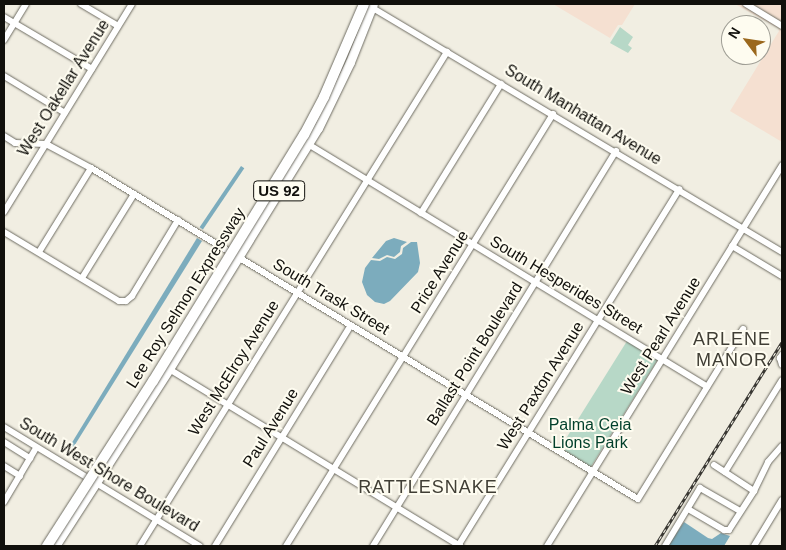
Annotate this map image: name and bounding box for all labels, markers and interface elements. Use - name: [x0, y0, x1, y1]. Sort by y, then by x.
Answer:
- north arrow: [721, 15, 771, 65]
- street label: West Oakellar Avenue: [14, 16, 114, 160]
- text: N: [725, 24, 743, 41]
- street label: South Manhattan Avenue: [501, 60, 665, 170]
- road number: US 92: [253, 178, 305, 204]
- street label: Lee Roy Selmon Expressway: [122, 204, 250, 392]
- street label: Price Avenue: [407, 227, 473, 317]
- street label: South Hesperides Street: [486, 232, 646, 338]
- street label: South Trask Street: [269, 255, 393, 339]
- street label: West Pearl Avenue: [617, 273, 705, 399]
- street label: Ballast Point Boulevard: [423, 279, 527, 429]
- street label: West McElroy Avenue: [184, 296, 284, 440]
- street label: West Paxton Avenue: [493, 318, 589, 454]
- district label: ARLENE MANOR: [692, 329, 772, 372]
- street label: Paul Avenue: [239, 385, 303, 471]
- street label: South West Shore Boulevard: [16, 414, 202, 536]
- park label: Palma Ceia Lions Park: [549, 415, 631, 453]
- district label: RATTLESNAKE: [357, 476, 499, 498]

